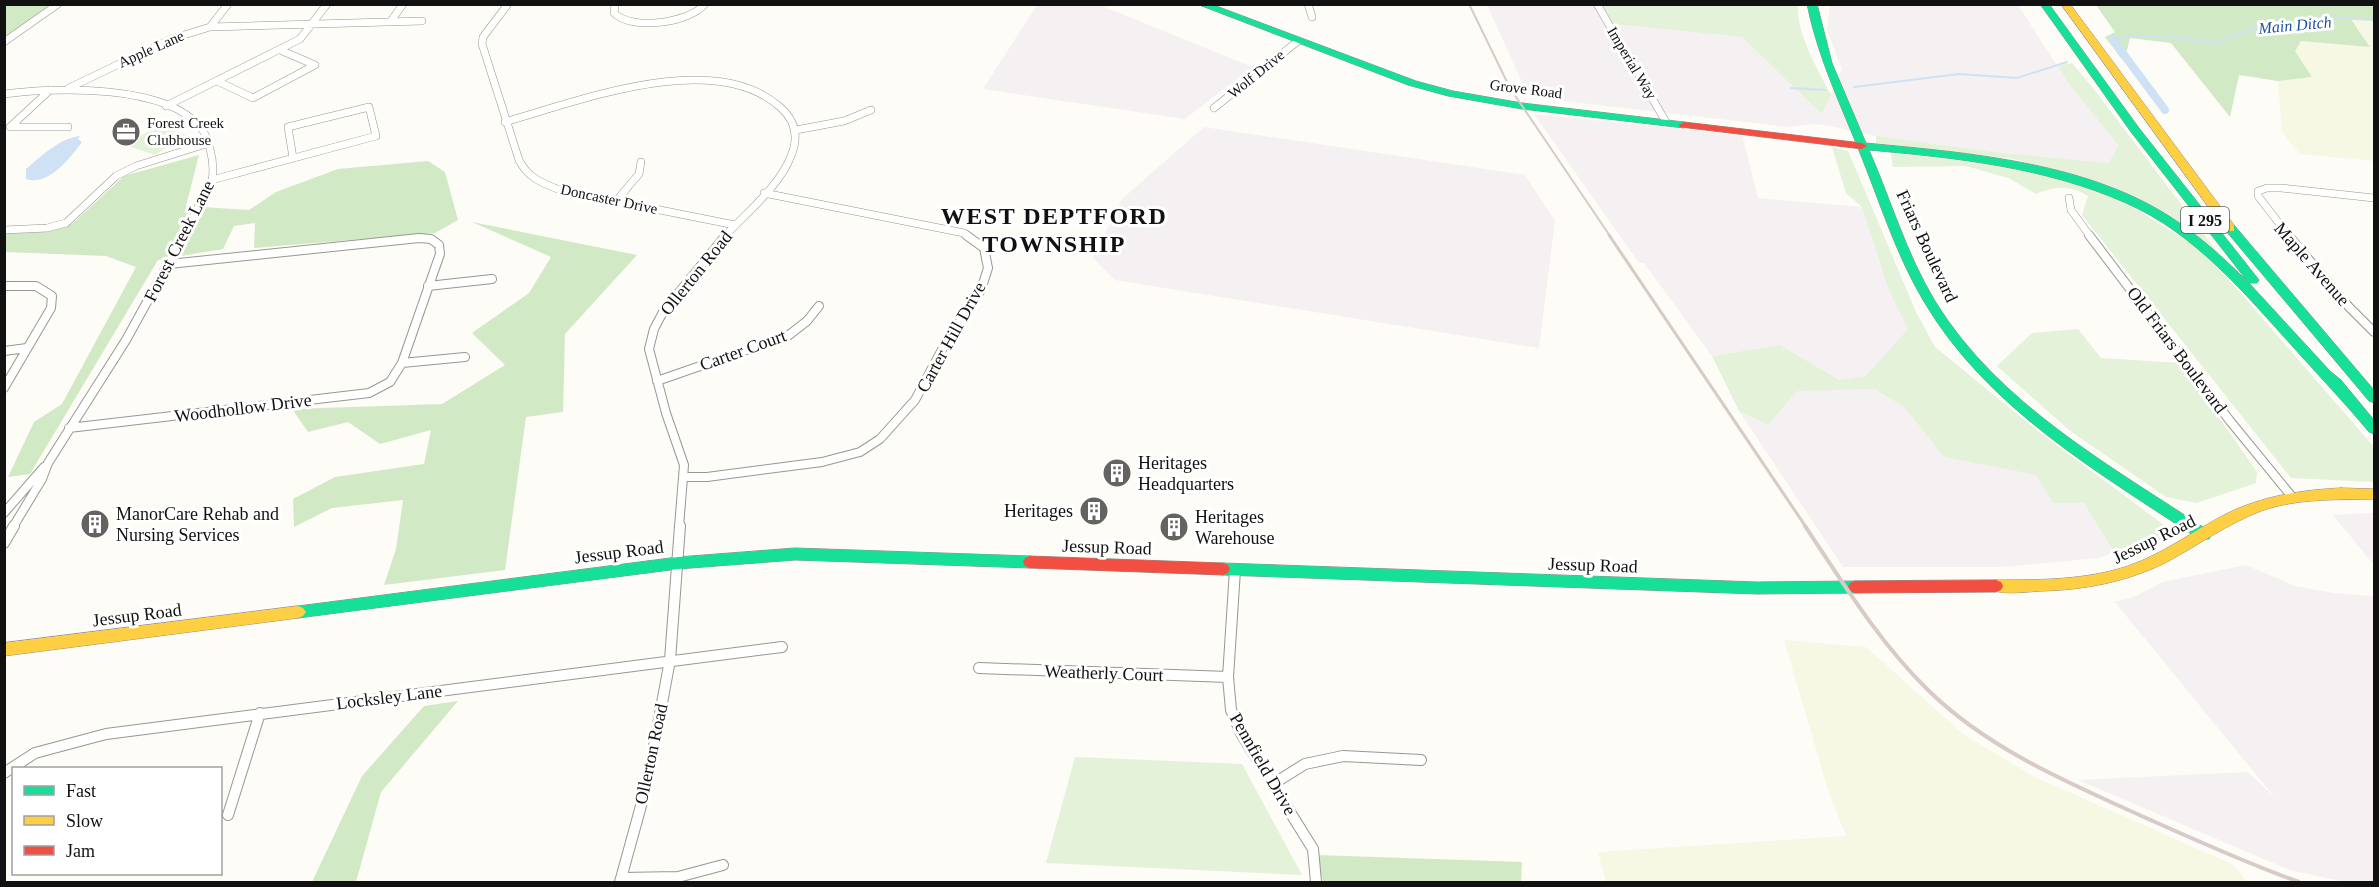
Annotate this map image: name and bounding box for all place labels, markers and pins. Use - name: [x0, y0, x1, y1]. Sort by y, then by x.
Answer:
- place label: Forest Creek Clubhouse: [147, 115, 225, 148]
- office icon: Forest Creek Clubhouse: [110, 116, 142, 148]
- place label: Heritages Headquarters: [1138, 453, 1234, 494]
- building icon: Heritages Headquarters: [1101, 457, 1133, 489]
- building icon: Heritages: [1078, 495, 1110, 527]
- place label: Heritages: [1004, 501, 1073, 521]
- place label: ManorCare Rehab and Nursing Services: [116, 504, 279, 545]
- place label: Heritages Warehouse: [1195, 507, 1275, 548]
- building icon: ManorCare Rehab and Nursing Services: [79, 508, 111, 540]
- building icon: Heritages Warehouse: [1158, 511, 1190, 543]

